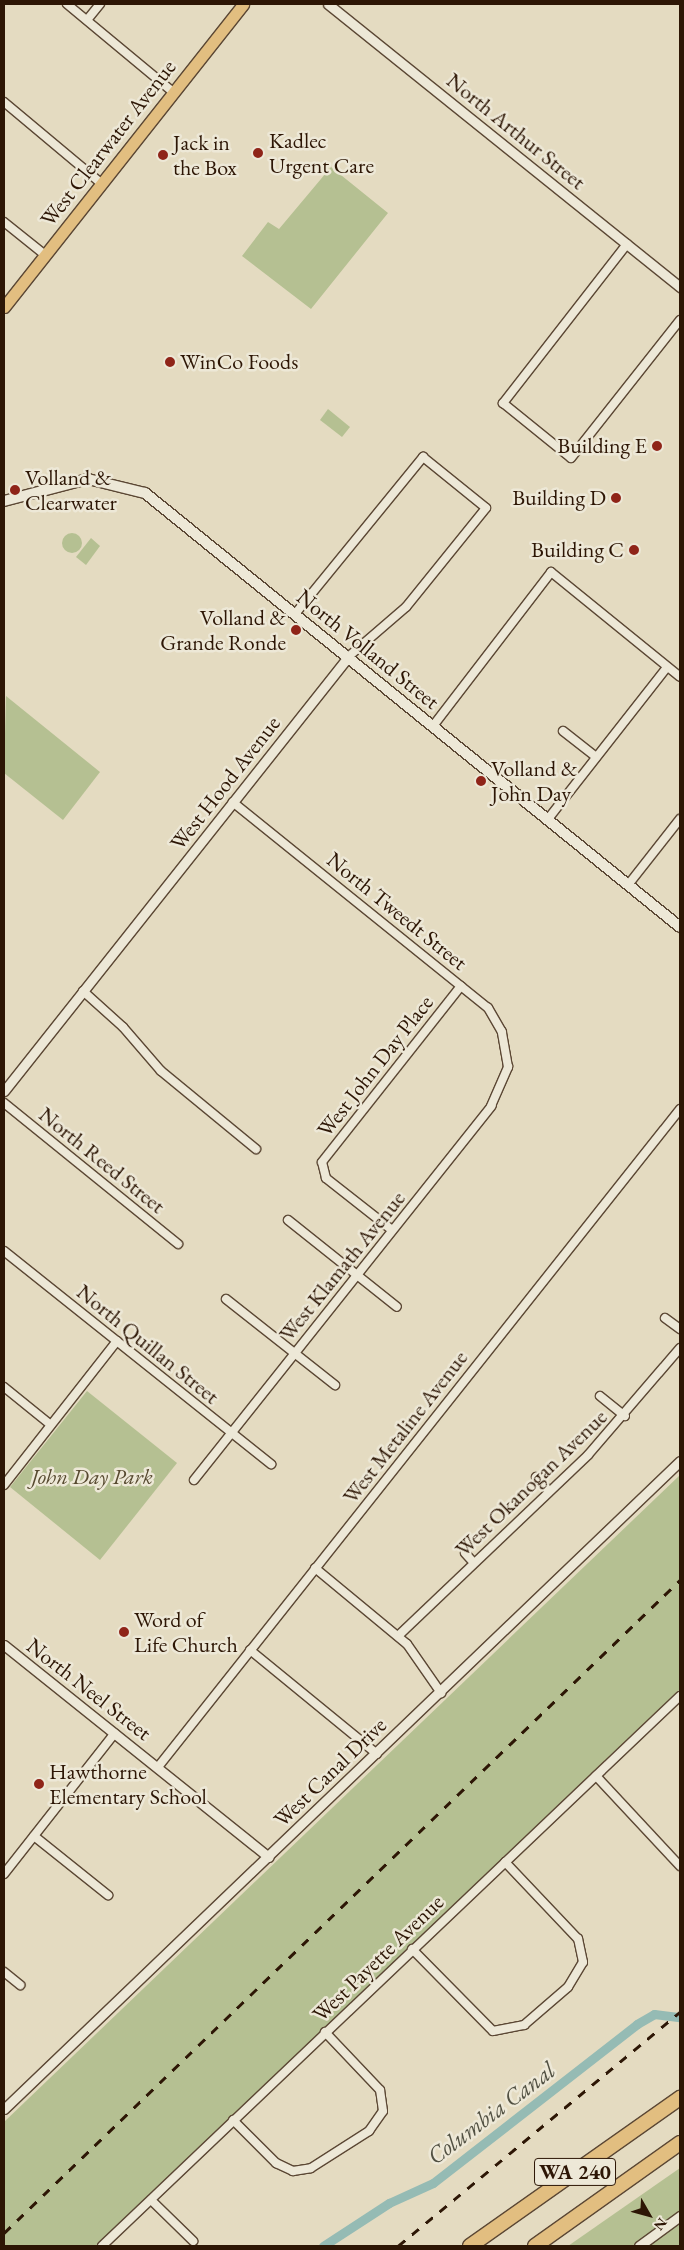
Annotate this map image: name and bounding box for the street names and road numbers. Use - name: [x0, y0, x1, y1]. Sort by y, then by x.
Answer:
- street label: West Clearwater Avenue: [35, 54, 181, 232]
- street label: North Arthur Street: [441, 67, 591, 195]
- street label: North Volland Street: [291, 583, 445, 715]
- street label: West Hood Avenue: [164, 711, 286, 855]
- street label: North Tweedt Street: [322, 846, 472, 976]
- street label: West John Day Place: [311, 990, 439, 1142]
- street label: North Reed Street: [34, 1101, 170, 1219]
- street label: West Klamath Avenue: [273, 1186, 411, 1346]
- street label: North Quillan Street: [71, 1278, 225, 1410]
- street label: West Metaline Avenue: [337, 1345, 473, 1509]
- street label: West Okanogan Avenue: [450, 1404, 612, 1562]
- street label: North Neel Street: [22, 1632, 156, 1746]
- street label: West Canal Drive: [268, 1712, 392, 1832]
- street label: West Payette Avenue: [307, 1889, 449, 2027]
- road number: WA 240: [534, 2154, 616, 2190]

